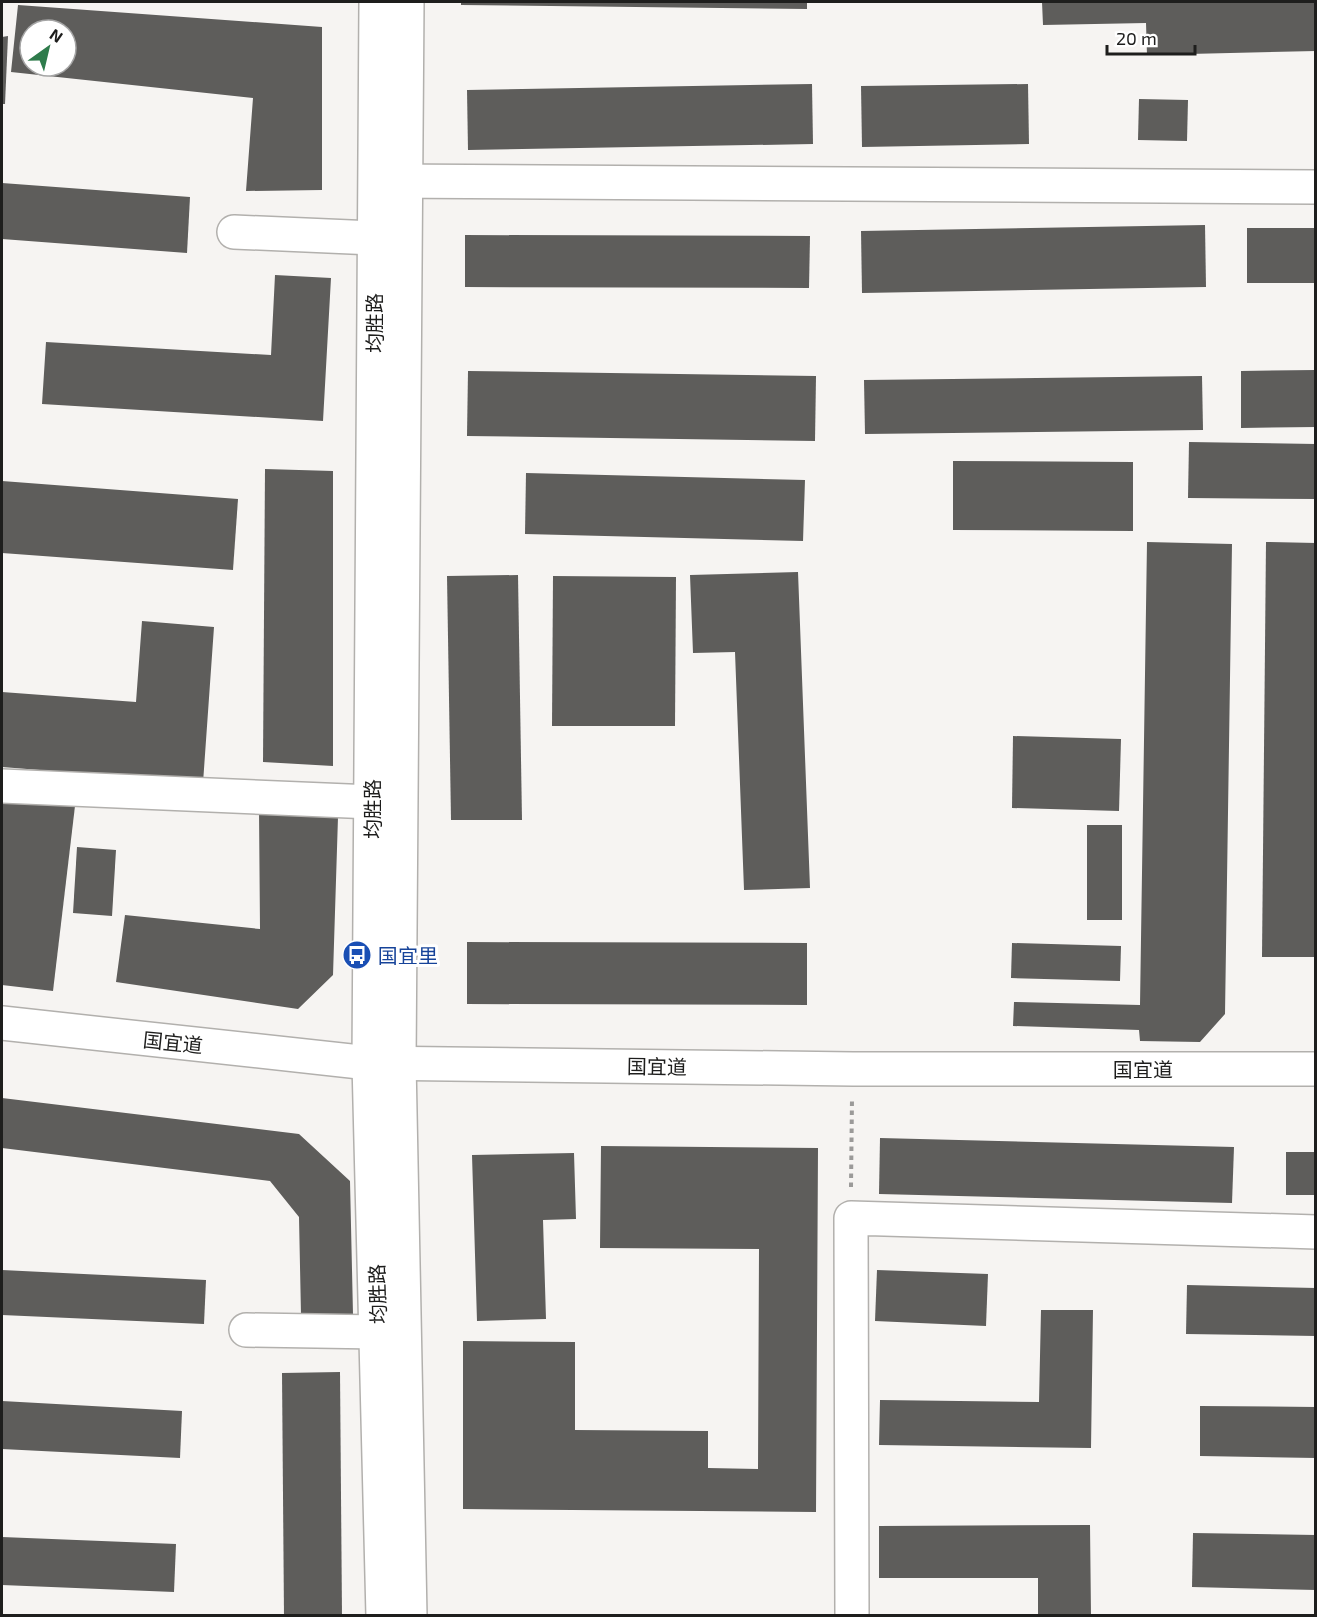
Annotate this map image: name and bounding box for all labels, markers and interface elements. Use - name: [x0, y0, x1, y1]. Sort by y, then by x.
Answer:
- north arrow: [18, 18, 78, 78]
- scale bar: [1107, 18, 1196, 56]
- text: N: [47, 24, 67, 46]
- text: 20 m: [1116, 27, 1157, 49]
- street label: 均胜路: [362, 293, 386, 353]
- street label: 均胜路: [360, 779, 384, 839]
- bus stop icon: 国宜里: [341, 939, 373, 971]
- place label: 国宜里: [378, 943, 438, 967]
- street label: 国宜道: [142, 1027, 204, 1057]
- street label: 国宜道: [627, 1053, 687, 1079]
- street label: 国宜道: [1113, 1057, 1173, 1081]
- street label: 均胜路: [364, 1264, 390, 1324]

